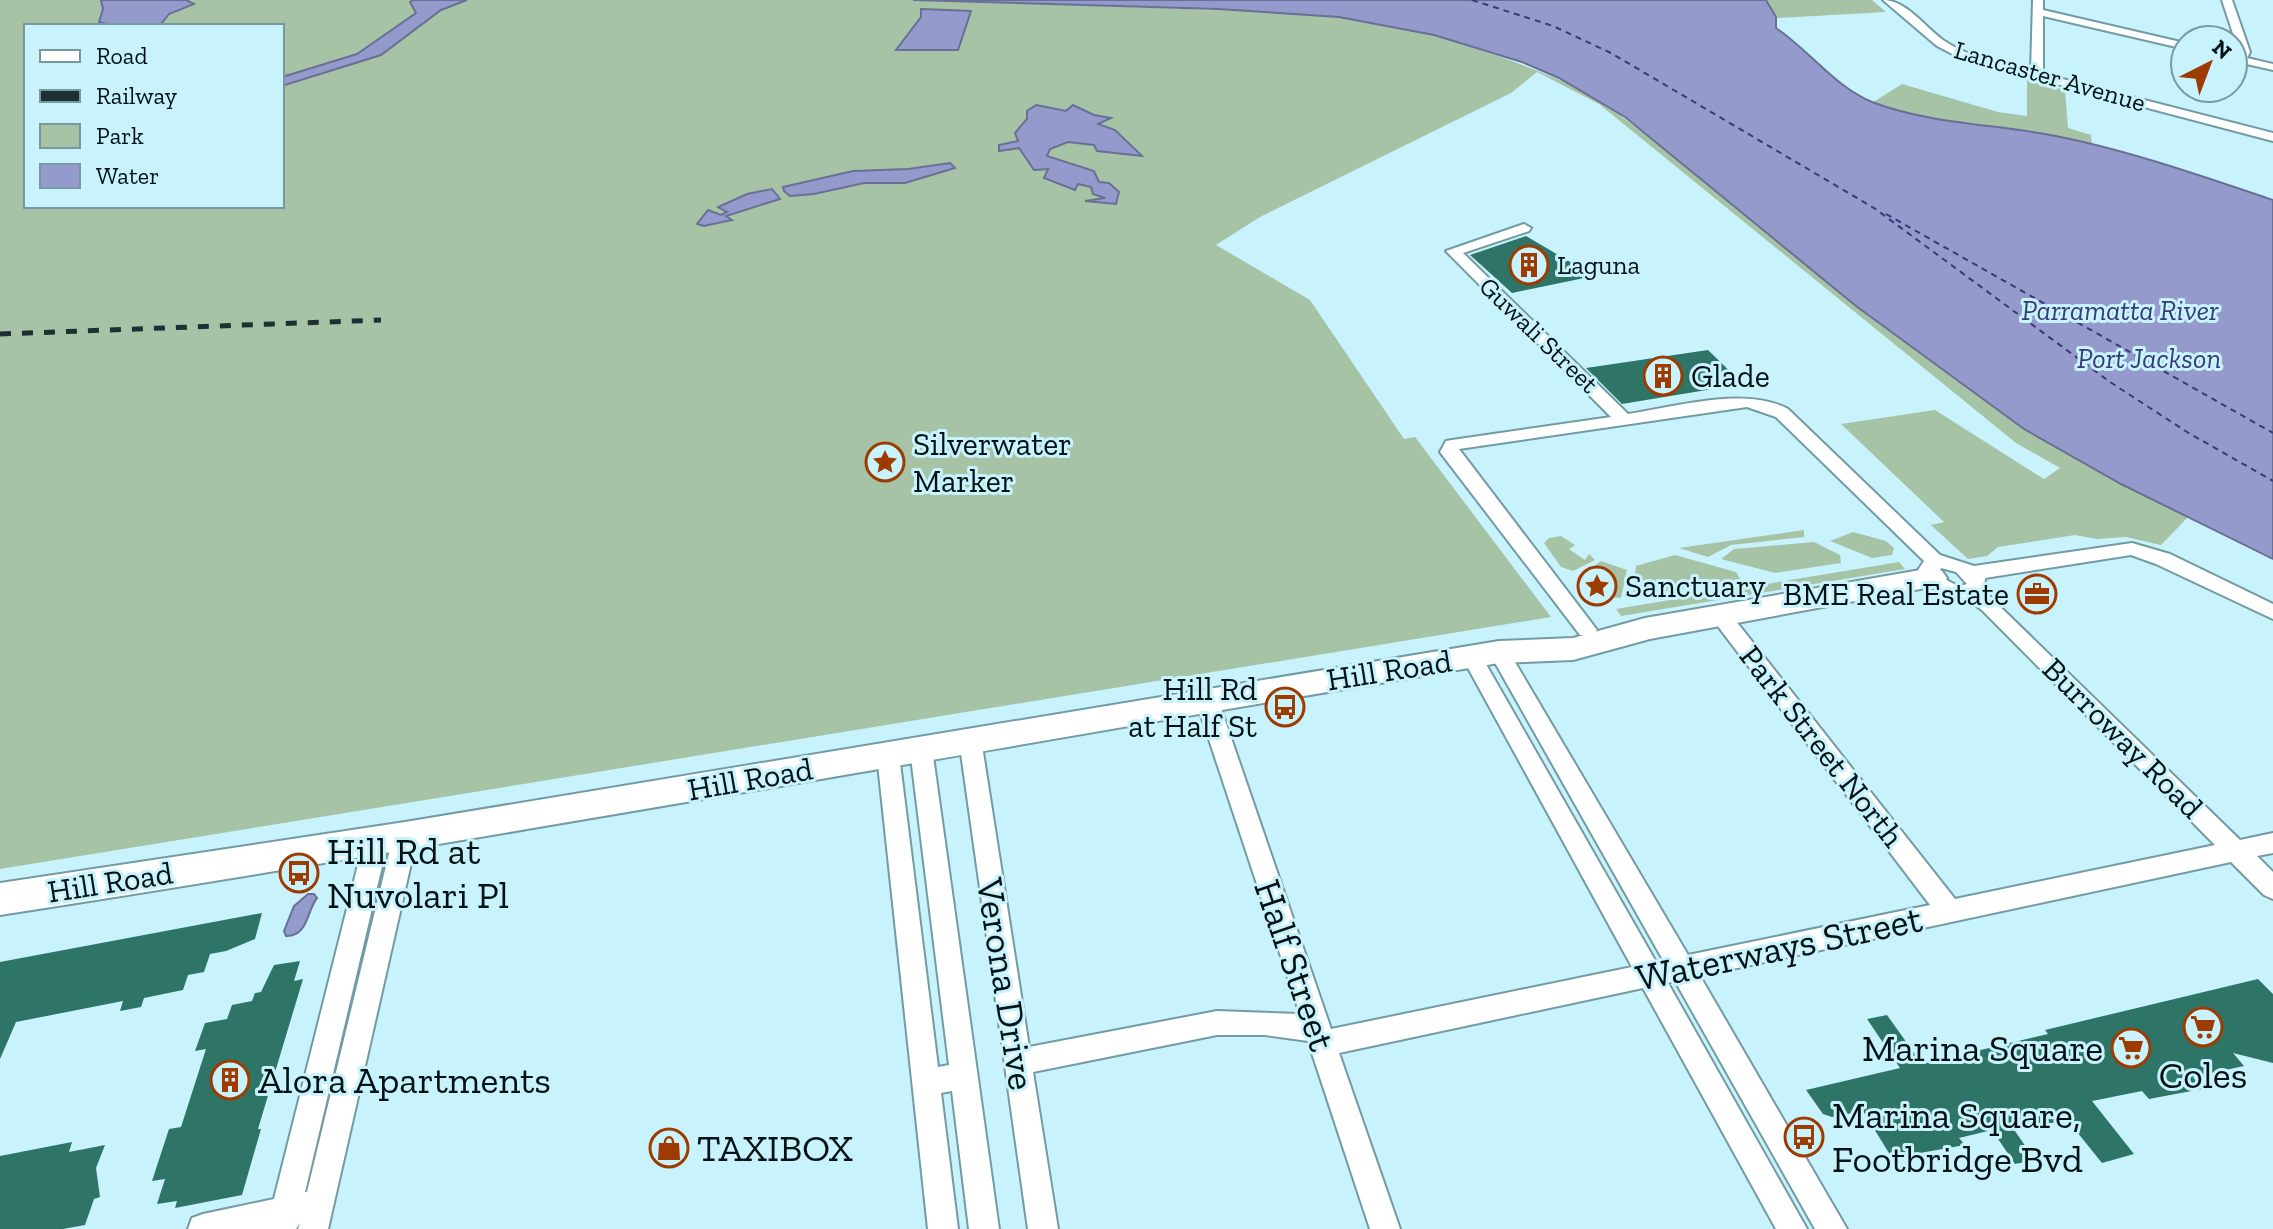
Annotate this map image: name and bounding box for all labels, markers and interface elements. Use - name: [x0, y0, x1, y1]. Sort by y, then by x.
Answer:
- legend: [24, 24, 284, 208]
- north arrow: [2169, 24, 2249, 104]
- street label: Lancaster Avenue: [1951, 33, 2149, 119]
- text: N: [2207, 34, 2237, 65]
- text: Road: [96, 41, 148, 70]
- text: Railway: [96, 81, 178, 110]
- text: Park: [96, 121, 144, 150]
- text: Water: [96, 161, 159, 190]
- building icon: Laguna: [1508, 244, 1550, 286]
- place label: Laguna: [1557, 249, 1640, 281]
- street label: Guwali Street: [1473, 270, 1606, 400]
- water label: Parramatta River: [2021, 294, 2219, 327]
- water label: Port Jackson: [2077, 342, 2221, 375]
- building icon: Glade: [1642, 355, 1684, 397]
- place label: Glade: [1691, 357, 1770, 395]
- place label: Silverwater Marker: [913, 425, 1072, 500]
- place icon: Silverwater Marker: [864, 441, 906, 483]
- place icon: Sanctuary: [1576, 565, 1618, 607]
- place label: Sanctuary: [1625, 567, 1766, 605]
- office icon: BME Real Estate: [2016, 573, 2058, 615]
- place label: BME Real Estate: [1783, 575, 2009, 613]
- street label: Park Street North: [1732, 638, 1912, 854]
- street label: Hill Road: [1324, 641, 1455, 699]
- street label: Burroway Road: [2035, 650, 2211, 826]
- place label: Hill Rd at Half St: [1128, 670, 1257, 745]
- bus stop icon: Hill Rd at Half St: [1264, 686, 1306, 728]
- street label: Hill Road: [685, 749, 816, 809]
- place label: Hill Rd at Nuvolari Pl: [327, 828, 509, 918]
- bus stop icon: Hill Rd at Nuvolari Pl: [278, 852, 320, 894]
- street label: Hill Road: [45, 853, 176, 911]
- street label: Verona Drive: [966, 874, 1045, 1093]
- street label: Half Street: [1244, 874, 1346, 1056]
- street label: Waterways Street: [1632, 895, 1926, 1001]
- supermarket icon: Coles: [2182, 1006, 2224, 1048]
- place label: Marina Square: [1862, 1025, 2103, 1071]
- supermarket icon: Marina Square: [2110, 1027, 2152, 1069]
- place label: Coles: [2159, 1052, 2247, 1098]
- place label: Alora Apartments: [258, 1057, 551, 1103]
- building icon: Alora Apartments: [209, 1059, 251, 1101]
- place label: Marina Square, Footbridge Bvd: [1832, 1092, 2083, 1182]
- bus stop icon: Marina Square, Footbridge Bvd: [1783, 1116, 1825, 1158]
- place label: TAXIBOX: [697, 1125, 853, 1171]
- shop icon: TAXIBOX: [648, 1127, 690, 1169]

